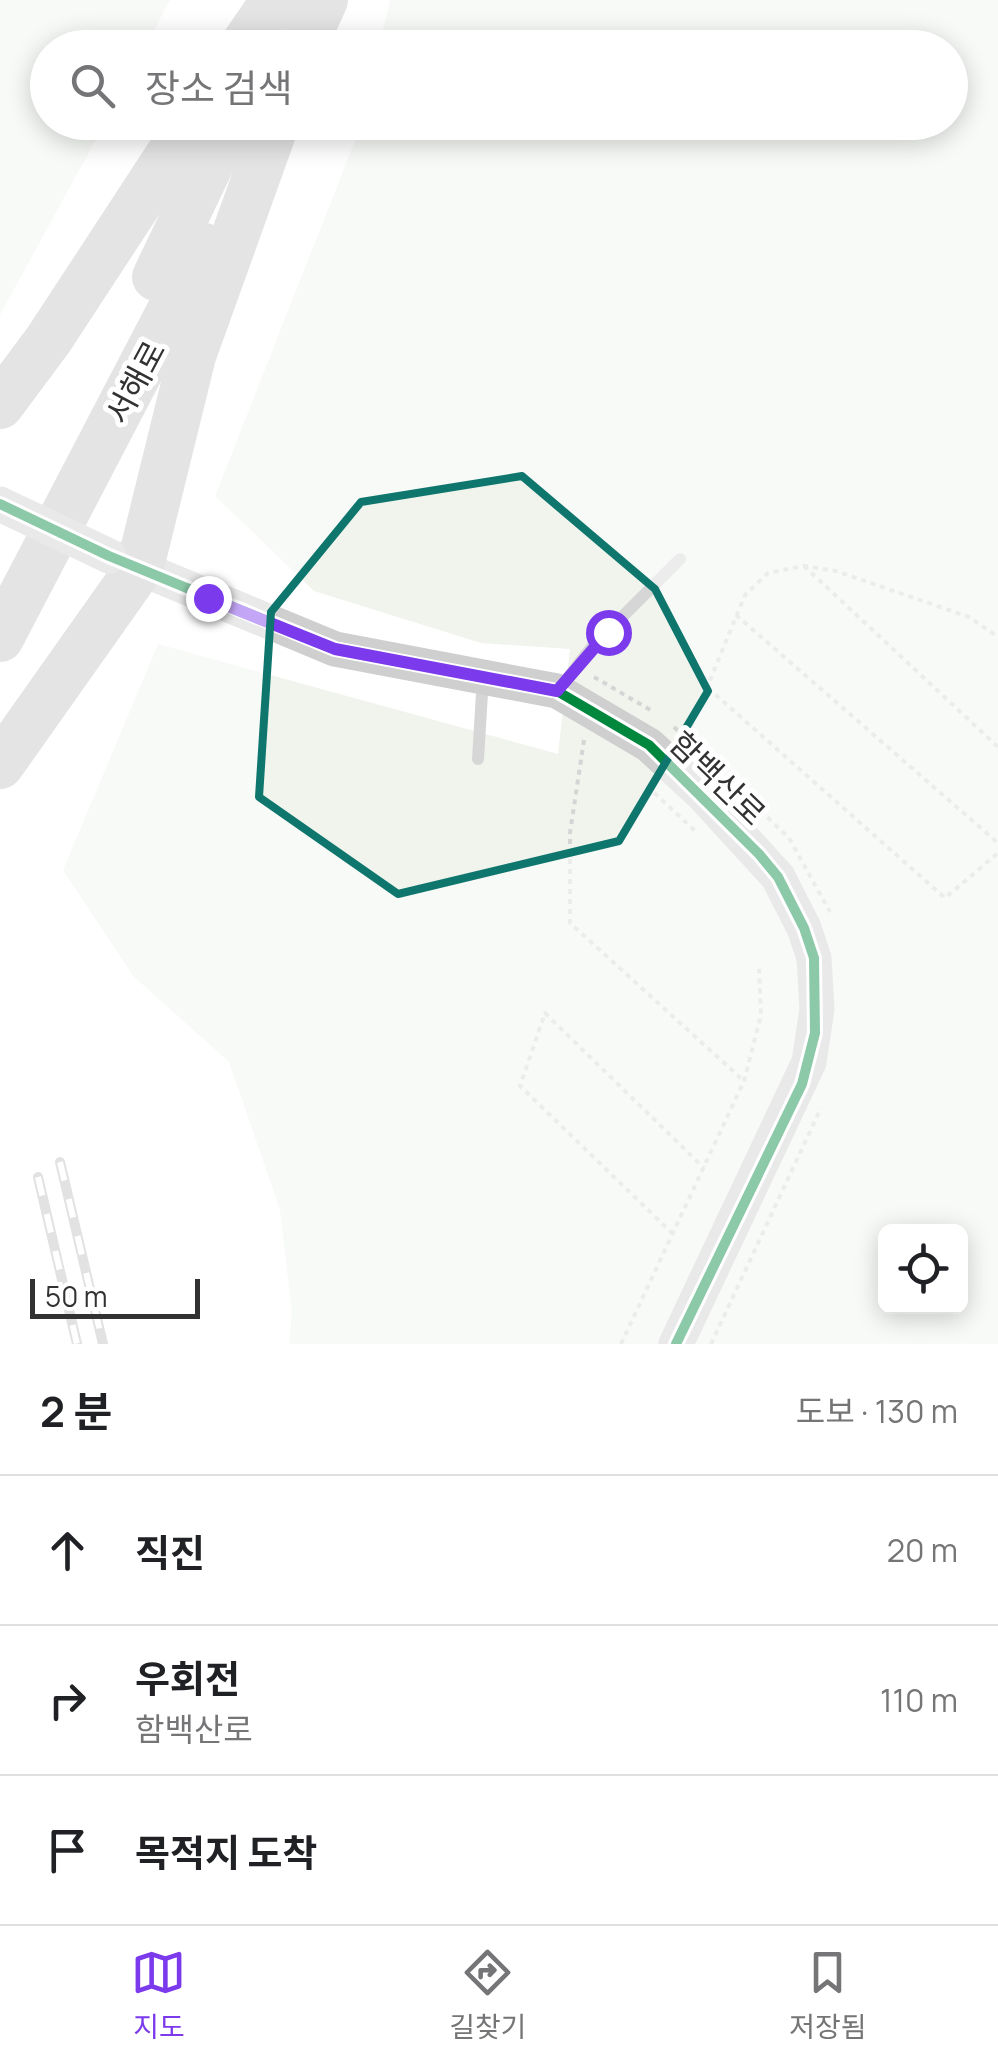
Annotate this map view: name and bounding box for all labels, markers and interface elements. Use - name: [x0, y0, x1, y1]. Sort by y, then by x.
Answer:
- search box: [30, 30, 968, 140]
- icon: search: [65, 58, 120, 113]
- text: 장소 검색: [145, 61, 292, 113]
- street label: 서해로: [95, 333, 175, 431]
- route end: [186, 576, 232, 622]
- route start: [586, 610, 632, 656]
- street label: 함백산로: [660, 721, 776, 835]
- map controls: [878, 1224, 968, 1314]
- button: locate: [878, 1224, 968, 1314]
- scale bar: [30, 1274, 200, 1318]
- text: 50 m: [45, 1277, 108, 1315]
- text: 2 분: [40, 1382, 112, 1440]
- text: 도보 · 130 m: [796, 1389, 958, 1433]
- icon: ahead: [40, 1523, 95, 1578]
- text: 직진: [135, 1526, 205, 1578]
- text: 20 m: [887, 1528, 958, 1572]
- text: 우회전: [135, 1652, 240, 1704]
- icon: right: [40, 1673, 95, 1728]
- text: 110 m: [880, 1678, 958, 1722]
- text: 함백산로: [135, 1707, 253, 1751]
- icon: arrive: [40, 1823, 95, 1878]
- text: 목적지 도착: [135, 1826, 317, 1878]
- tab: 지도: [131, 1945, 186, 2045]
- tab: 길찾기: [449, 1945, 527, 2045]
- tab: 저장됨: [789, 1945, 867, 2045]

